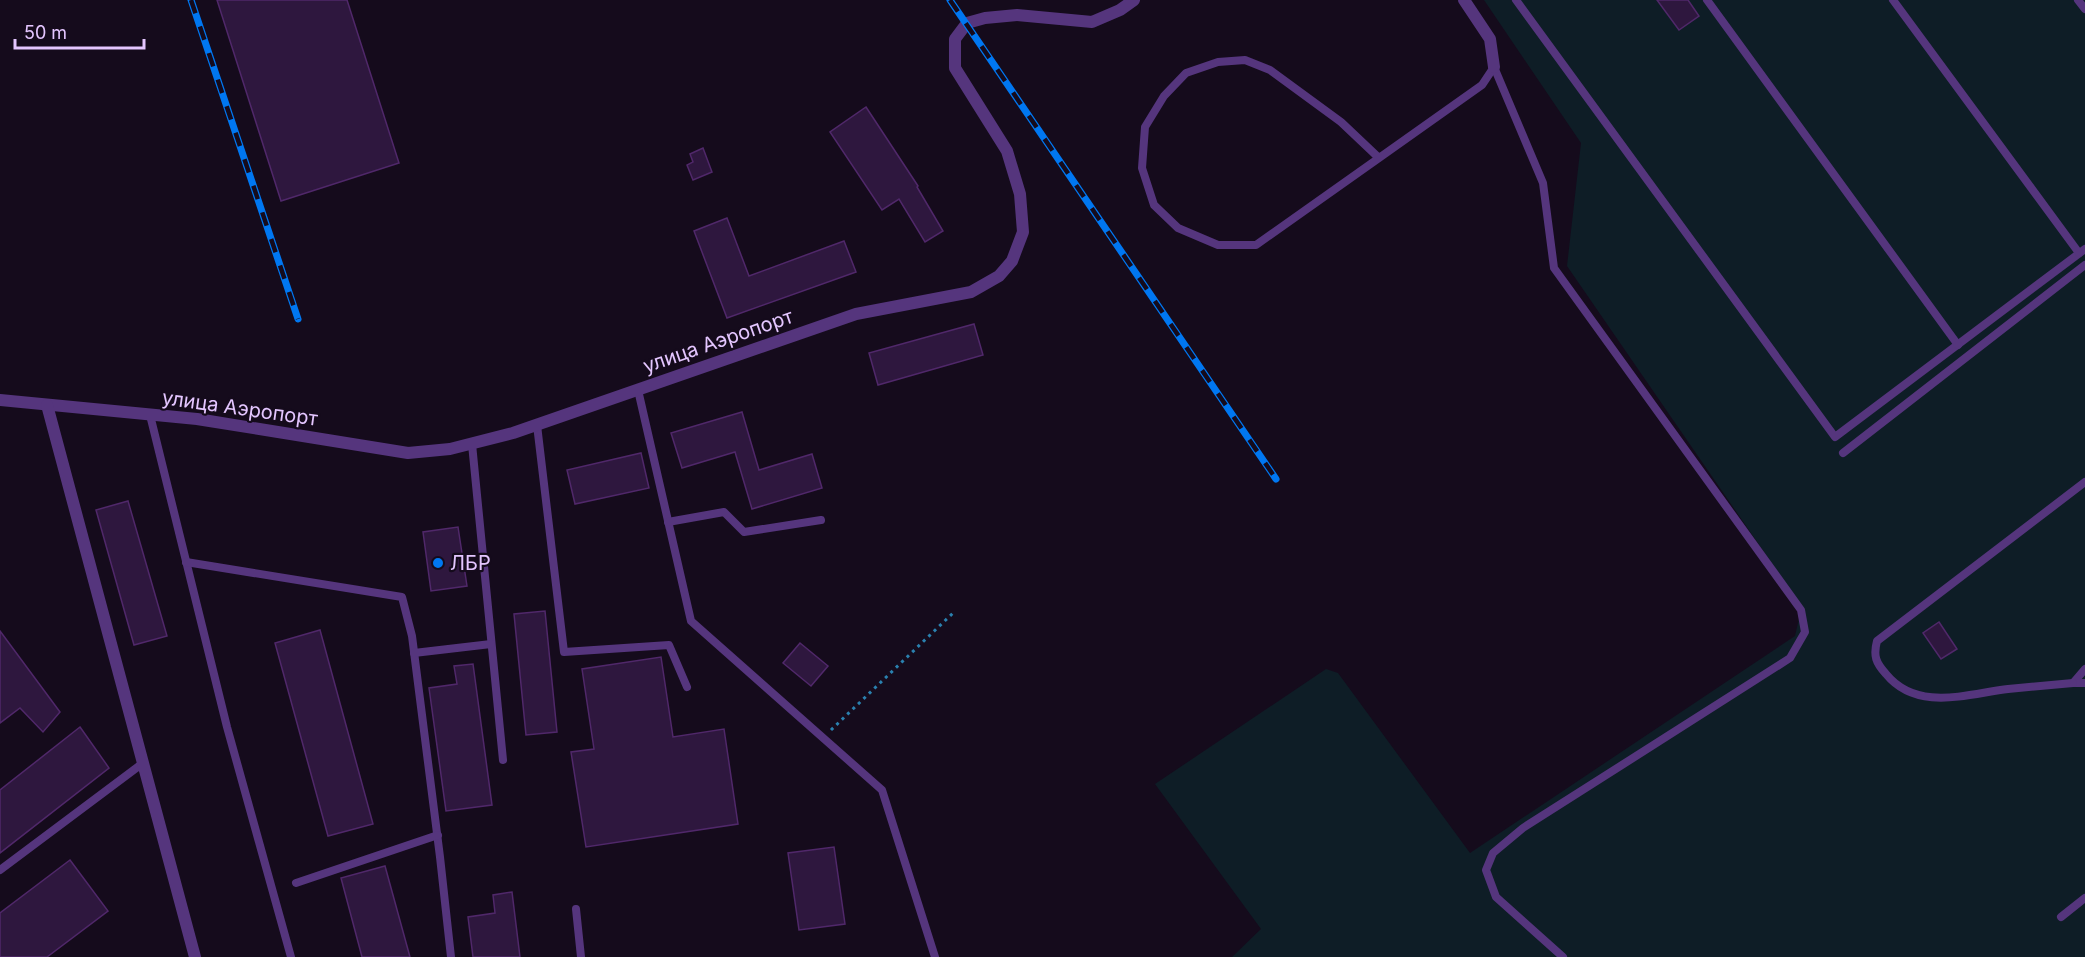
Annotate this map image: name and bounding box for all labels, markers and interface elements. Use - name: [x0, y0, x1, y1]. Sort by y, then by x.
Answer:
- scale bar: [15, 12, 144, 50]
- text: 50 m: [24, 22, 67, 43]
- street label: улица Аэропорт: [640, 304, 797, 378]
- street label: улица Аэропорт: [161, 385, 320, 431]
- place label: ЛБР: [450, 551, 491, 575]
- marker: ЛБР: [431, 556, 445, 570]

